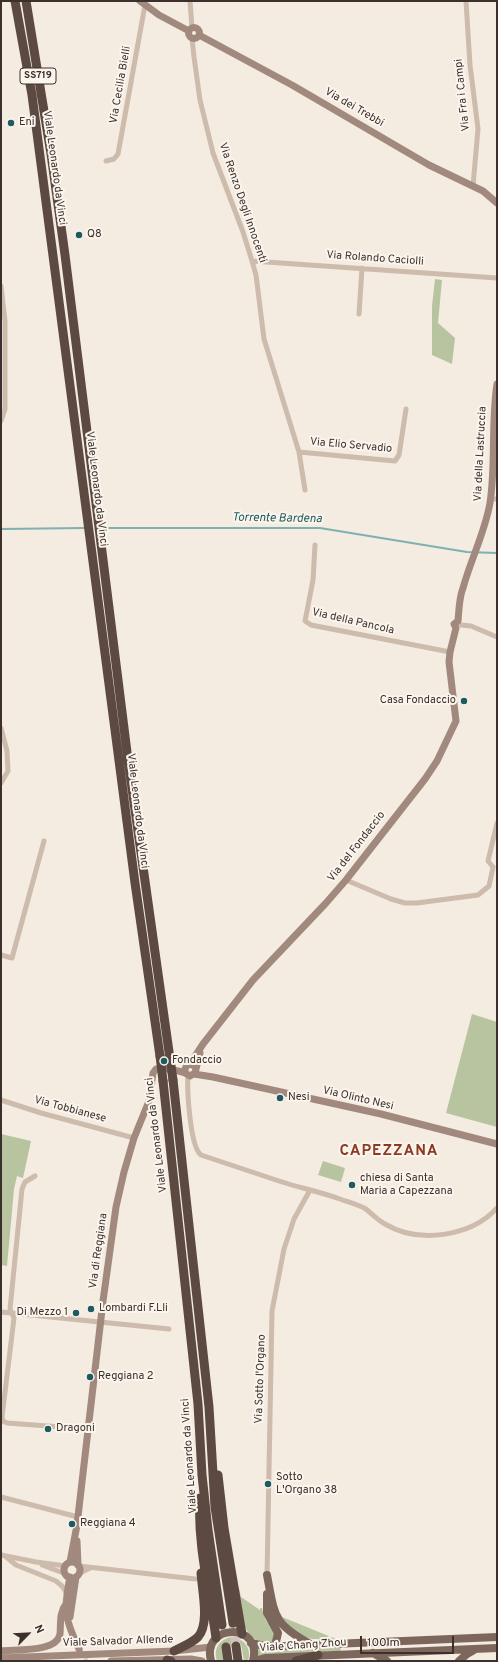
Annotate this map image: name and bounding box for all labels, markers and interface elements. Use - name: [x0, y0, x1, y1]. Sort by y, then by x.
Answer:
- street label: Via Cecilia Bielli: [108, 45, 134, 125]
- street label: Via Fra i Campi: [453, 58, 473, 132]
- road number: SS719: [20, 68, 56, 84]
- street label: Via dei Trebbi: [322, 86, 386, 130]
- street label: Viale Leonardo da Vinci: [39, 110, 69, 226]
- place label: Eni: [19, 116, 35, 130]
- marker: Eni: [6, 118, 16, 128]
- street label: Via Renzo Degli Innocenti: [215, 141, 269, 265]
- place label: Q8: [87, 228, 102, 242]
- marker: Q8: [74, 230, 84, 240]
- street label: Via Rolando Caciolli: [326, 249, 424, 269]
- street label: Via della Lastruccia: [472, 406, 490, 502]
- street label: Viale Leonardo da Vinci: [82, 431, 110, 547]
- street label: Via Elio Servadio: [309, 436, 393, 456]
- water label: Torrente Bardena: [232, 511, 322, 527]
- street label: Via della Pancola: [311, 606, 395, 638]
- place label: Casa Fondaccio: [380, 694, 456, 708]
- marker: Casa Fondaccio: [459, 696, 469, 706]
- street label: Viale Leonardo da Vinci: [123, 753, 151, 869]
- street label: Via del Fondaccio: [325, 809, 389, 885]
- place label: Fondaccio: [172, 1054, 222, 1068]
- marker: Fondaccio: [159, 1056, 169, 1066]
- street label: Viale Leonardo da Vinci: [143, 1077, 171, 1193]
- street label: Via Olinto Nesi: [321, 1084, 395, 1114]
- place label: Nesi: [288, 1091, 310, 1105]
- marker: Nesi: [275, 1093, 285, 1103]
- street label: Via Tobbianese: [32, 1094, 108, 1126]
- district label: CAPEZZANA: [339, 1143, 439, 1161]
- place label: chiesa di Santa Maria a Capezzana: [360, 1172, 453, 1198]
- marker: chiesa di Santa Maria a Capezzana: [347, 1180, 357, 1190]
- street label: Via di Reggiana: [87, 1212, 111, 1290]
- place label: Lombardi F.Lli: [99, 1302, 168, 1316]
- marker: Lombardi F.Lli: [86, 1304, 96, 1314]
- place label: Di Mezzo 1: [17, 1306, 68, 1320]
- marker: Di Mezzo 1: [71, 1308, 81, 1318]
- street label: Via Sotto l'Organo: [253, 1334, 269, 1424]
- place label: Reggiana 2: [98, 1370, 154, 1384]
- marker: Reggiana 2: [85, 1372, 95, 1382]
- street label: Viale Leonardo da Vinci: [179, 1398, 201, 1514]
- place label: Dragoni: [56, 1422, 95, 1436]
- marker: Dragoni: [43, 1424, 53, 1434]
- place label: Sotto L'Organo 38: [276, 1471, 337, 1497]
- marker: Sotto L'Organo 38: [263, 1479, 273, 1489]
- place label: Reggiana 4: [80, 1517, 136, 1531]
- marker: Reggiana 4: [67, 1519, 77, 1529]
- north arrow: [8, 1614, 48, 1654]
- text: N: [31, 1623, 47, 1636]
- scale bar: [362, 1628, 456, 1654]
- street label: Viale Salvador Allende: [63, 1633, 173, 1651]
- text: 100 m: [367, 1635, 400, 1651]
- street label: Viale Chang Zhou: [259, 1636, 347, 1656]

